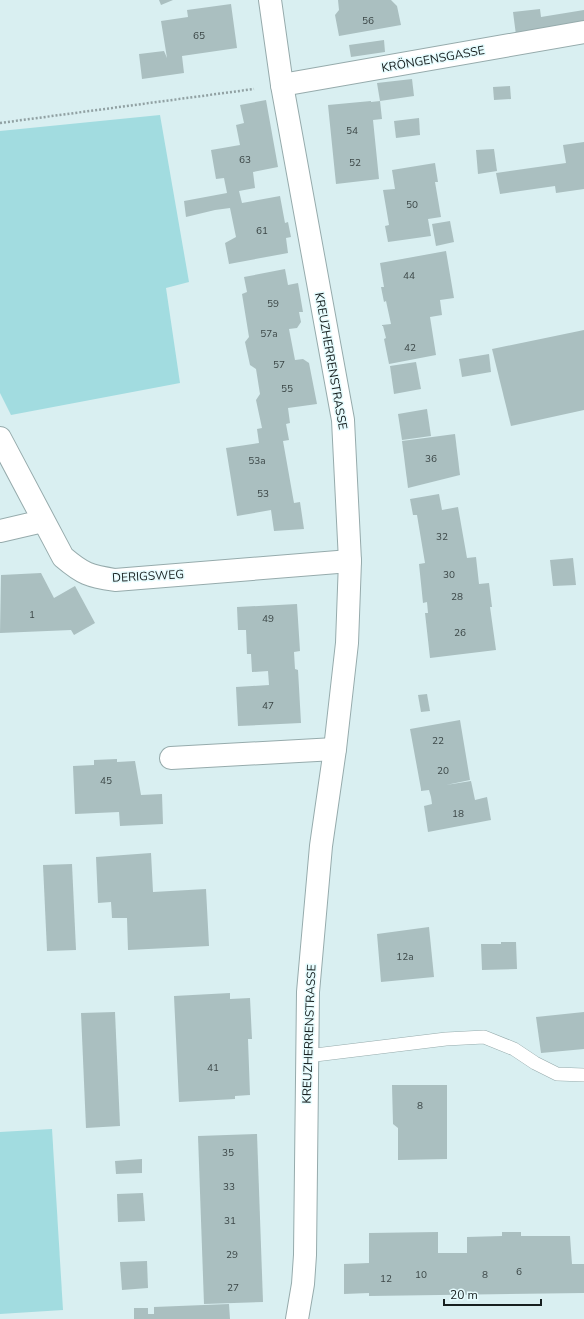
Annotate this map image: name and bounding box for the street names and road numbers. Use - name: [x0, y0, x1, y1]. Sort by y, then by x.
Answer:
- street label: KRÖNGENSGASSE: [380, 42, 486, 76]
- street label: KREUZHERRENSTRASSE: [311, 291, 351, 431]
- street label: DERIGSWEG: [112, 566, 184, 586]
- street label: KREUZHERRENSTRASSE: [299, 964, 319, 1104]

